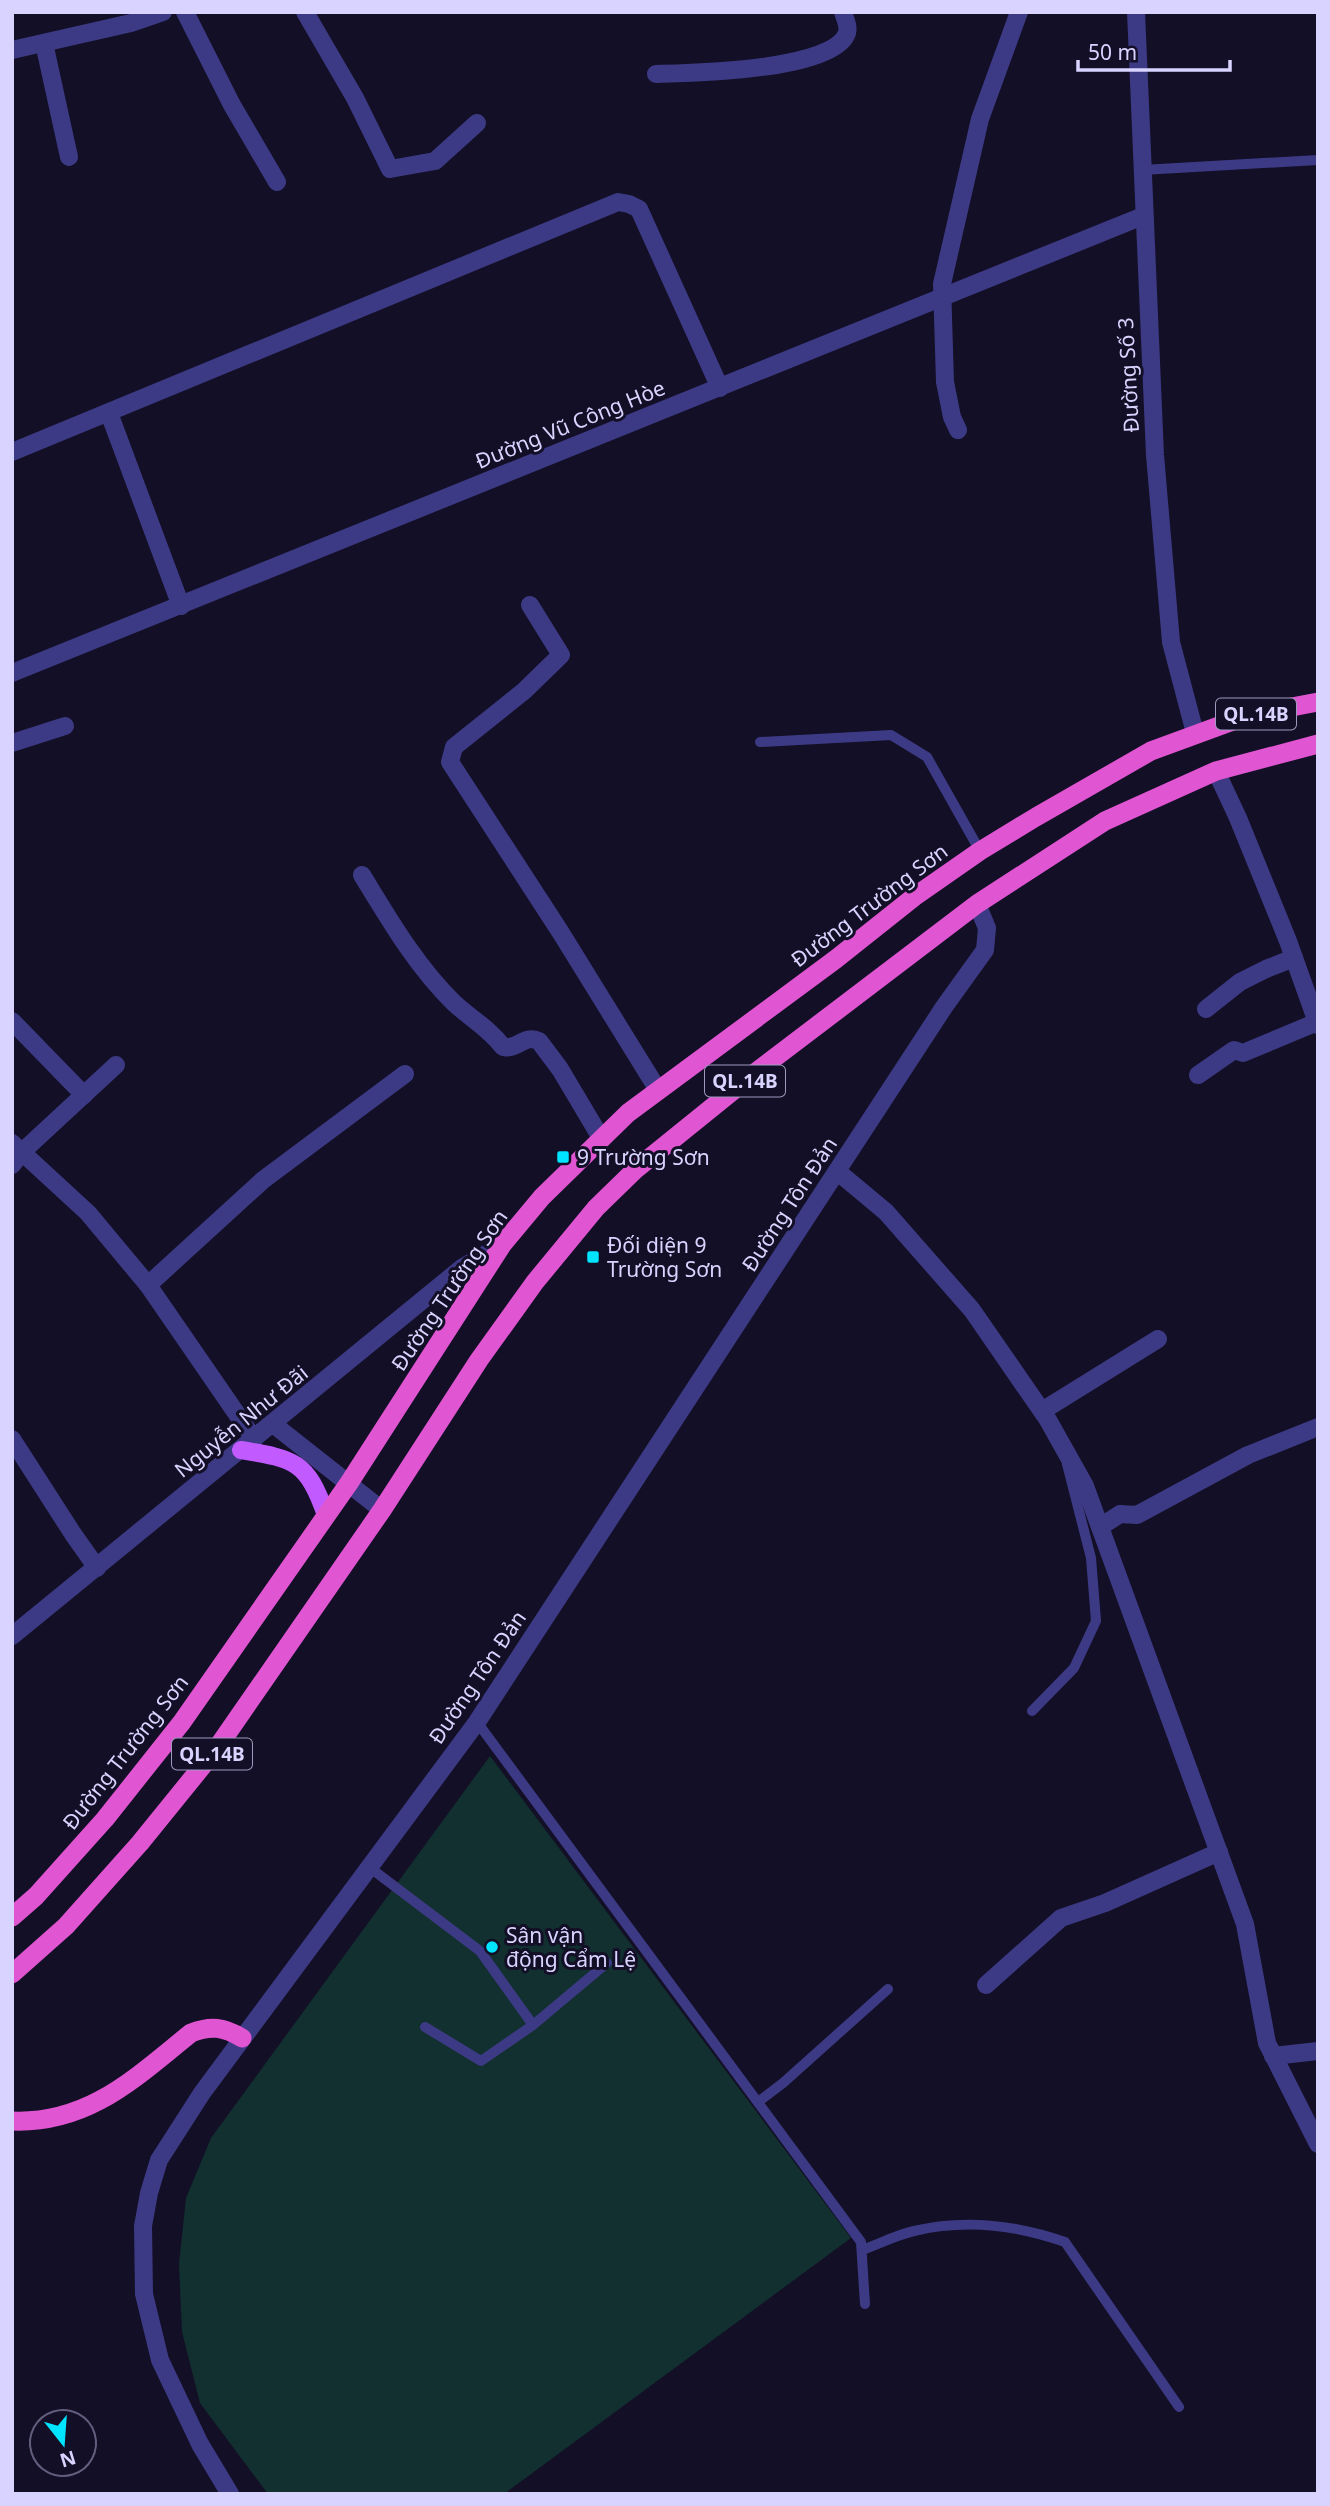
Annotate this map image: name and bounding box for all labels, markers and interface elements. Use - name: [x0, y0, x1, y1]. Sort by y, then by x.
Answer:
- scale bar: [1078, 28, 1230, 72]
- text: 50 m: [1088, 38, 1137, 66]
- street label: Đường Số 3: [1111, 317, 1145, 433]
- street label: Đường Vũ Công Hòe: [471, 373, 669, 475]
- road number: QL.14B: [1216, 698, 1296, 730]
- street label: Đường Trường Sơn: [785, 837, 953, 973]
- road number: QL.14B: [705, 1065, 785, 1096]
- street label: Đường Tôn Đản: [735, 1131, 843, 1277]
- place label: 9 Trường Sơn: [577, 1143, 710, 1171]
- marker: 9 Trường Sơn: [555, 1149, 571, 1165]
- street label: Đường Trường Sơn: [385, 1204, 513, 1376]
- place label: Đối diện 9 Trường Sơn: [607, 1231, 722, 1283]
- marker: Đối diện 9 Trường Sơn: [585, 1249, 601, 1265]
- street label: Nguyễn Như Đãi: [168, 1359, 314, 1483]
- street label: Đường Tôn Đản: [422, 1605, 532, 1749]
- street label: Đường Trường Sơn: [56, 1669, 194, 1835]
- road number: QL.14B: [172, 1738, 252, 1770]
- place label: Sân vận động Cẩm Lệ: [506, 1921, 636, 1973]
- marker: Sân vận động Cẩm Lệ: [484, 1939, 500, 1955]
- north arrow: [28, 2408, 98, 2478]
- text: N: [57, 2445, 79, 2474]

